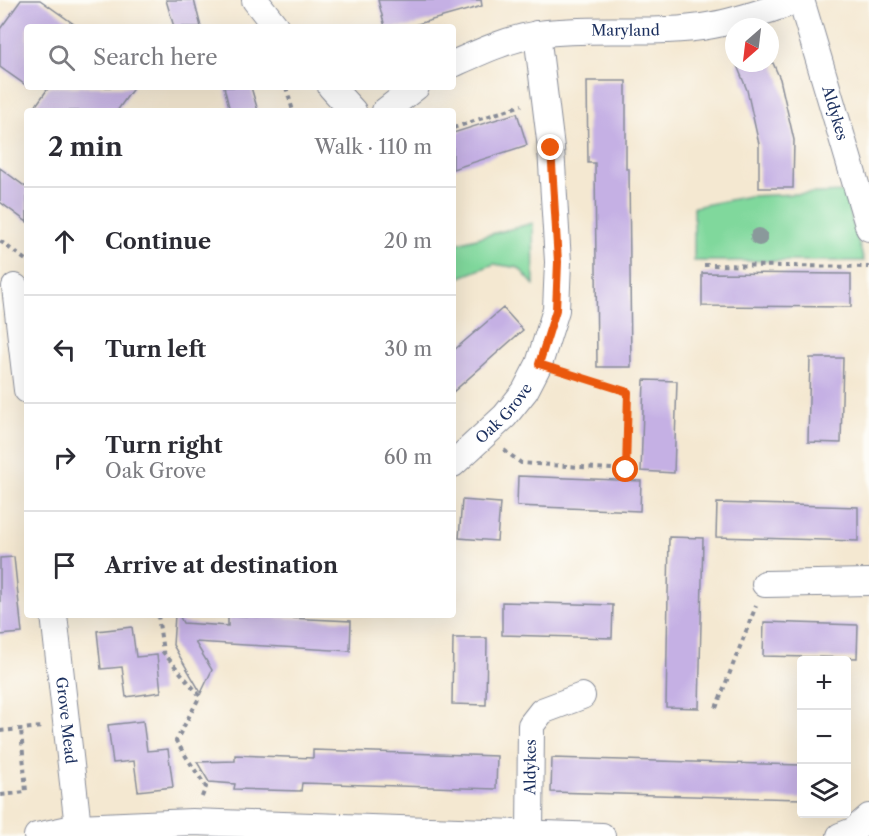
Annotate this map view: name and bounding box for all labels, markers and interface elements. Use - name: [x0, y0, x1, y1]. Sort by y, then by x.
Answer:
- north arrow: [725, 18, 779, 72]
- street label: Maryland: [591, 20, 660, 40]
- search box: [24, 24, 456, 90]
- icon: search: [45, 41, 78, 74]
- text: Search here: [93, 44, 218, 71]
- street label: Aldykes: [818, 82, 852, 142]
- text: 2 min: [48, 131, 123, 163]
- route end: [537, 134, 563, 160]
- text: Walk · 110 m: [315, 135, 432, 159]
- icon: ahead: [48, 225, 81, 258]
- text: Continue: [105, 228, 211, 255]
- text: 20 m: [384, 229, 432, 253]
- icon: left: [48, 333, 81, 366]
- text: Turn left: [105, 336, 206, 363]
- text: 30 m: [384, 337, 432, 361]
- street label: Oak Grove: [471, 380, 536, 448]
- text: Turn right: [105, 432, 223, 459]
- icon: right: [48, 441, 81, 474]
- text: 60 m: [384, 445, 432, 469]
- route start: [612, 456, 638, 482]
- text: Oak Grove: [105, 459, 206, 483]
- icon: arrive: [48, 549, 81, 582]
- text: Arrive at destination: [105, 552, 338, 579]
- map controls: [797, 656, 851, 818]
- button: +: [797, 656, 851, 710]
- street label: Grove Mead: [52, 676, 81, 765]
- button: −: [797, 710, 851, 764]
- street label: Aldykes: [520, 739, 540, 796]
- button: layers: [797, 764, 851, 818]

